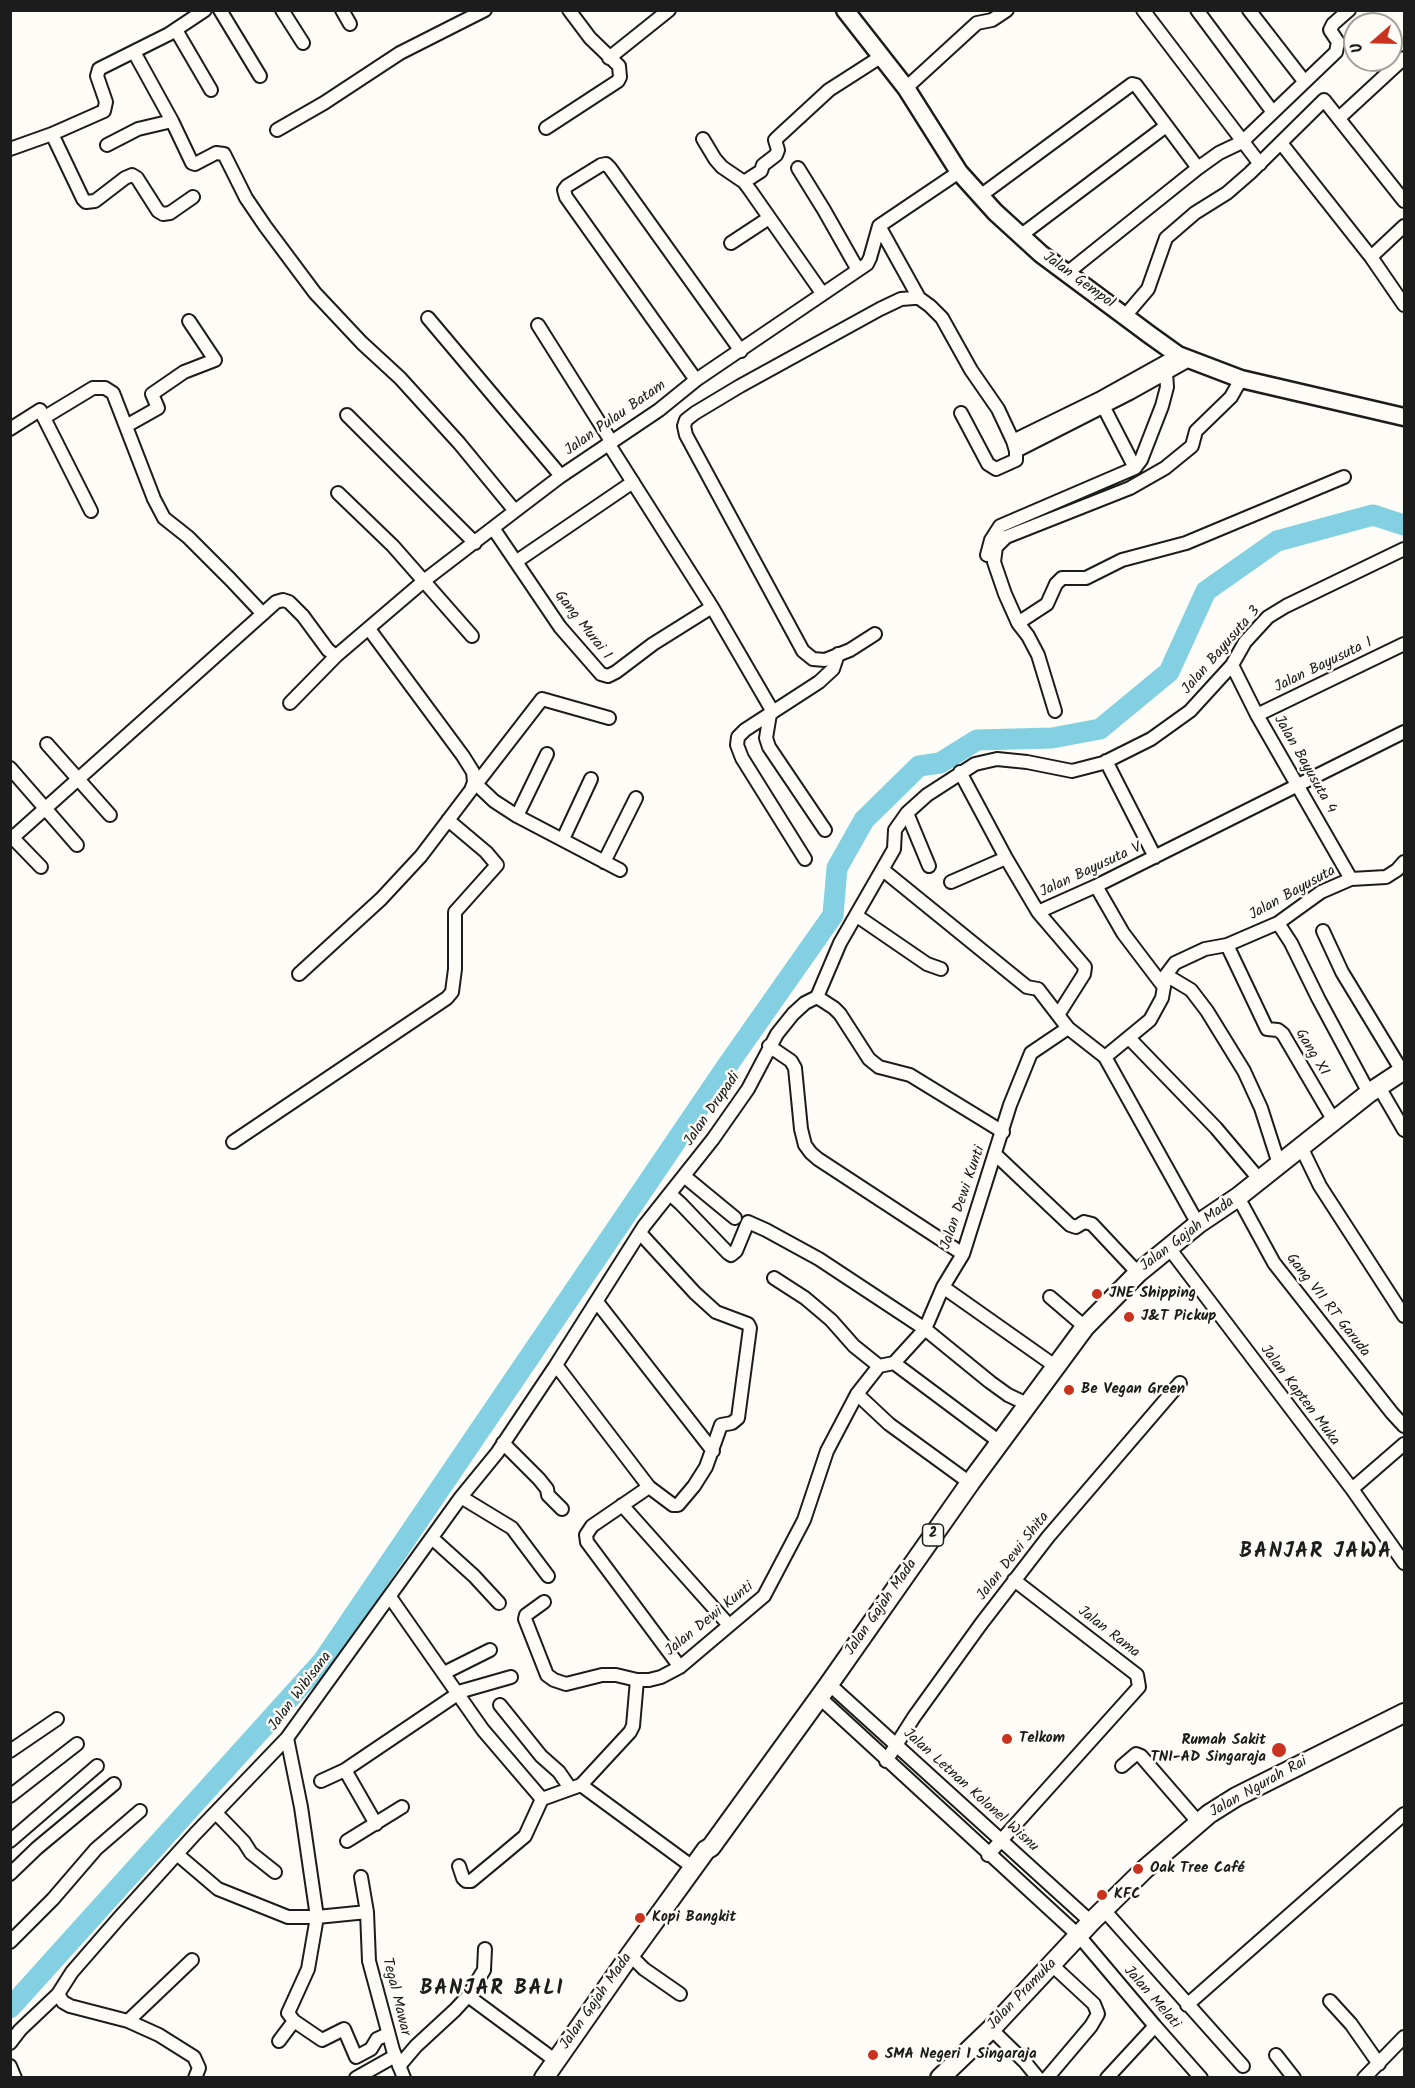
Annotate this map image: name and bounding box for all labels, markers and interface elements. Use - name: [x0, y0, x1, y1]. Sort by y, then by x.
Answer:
- north arrow: [1343, 12, 1403, 72]
- text: U: [1344, 39, 1371, 56]
- street label: Jalan Gempol: [1039, 249, 1117, 313]
- street label: Jalan Pulau Batam: [562, 377, 670, 461]
- street label: Gang Murai I: [549, 588, 615, 664]
- street label: Jalan Bayusuta 3: [1179, 603, 1265, 699]
- street label: Jalan Bayusuta 1: [1272, 635, 1376, 697]
- street label: Jalan Bayusuta 4: [1269, 713, 1339, 817]
- street label: Jalan Bayusuta V: [1037, 840, 1145, 902]
- street label: Jalan Bayusuta: [1247, 863, 1339, 925]
- street label: Gang XI: [1290, 1026, 1332, 1080]
- street label: Jalan Drupadi: [681, 1070, 745, 1150]
- street label: Jalan Dewi Kunti: [938, 1144, 990, 1252]
- street label: Jalan Gajah Mada: [1137, 1194, 1239, 1276]
- street label: Gang VII RT Garuda: [1281, 1251, 1373, 1361]
- place label: JNE Shipping: [1109, 1285, 1196, 1303]
- marker: JNE Shipping: [1090, 1287, 1104, 1301]
- place label: J&T Pickup: [1141, 1308, 1216, 1326]
- marker: J&T Pickup: [1122, 1310, 1136, 1324]
- street label: Jalan Kapten Muka: [1255, 1342, 1343, 1450]
- place label: Be Vegan Green: [1081, 1381, 1185, 1399]
- marker: Be Vegan Green: [1062, 1383, 1076, 1397]
- street label: Jalan Dewi Shita: [974, 1509, 1054, 1605]
- road number: 2: [922, 1524, 944, 1546]
- district label: BANJAR JAWA: [1239, 1540, 1393, 1566]
- street label: Jalan Gajah Mada: [842, 1556, 922, 1660]
- street label: Jalan Dewi Kunti: [662, 1579, 758, 1661]
- street label: Jalan Rama: [1073, 1603, 1143, 1663]
- street label: Jalan Wibisana: [266, 1649, 336, 1735]
- street label: Jalan Letnan Kolonel Wisnu: [899, 1725, 1041, 1857]
- place label: Telkom: [1019, 1730, 1065, 1748]
- marker: Telkom: [1000, 1732, 1014, 1746]
- place label: Rumah Sakit TNI-AD Singaraja: [1151, 1732, 1266, 1767]
- marker: Rumah Sakit TNI-AD Singaraja: [1270, 1741, 1288, 1759]
- street label: Jalan Ngurah Rai: [1207, 1754, 1311, 1822]
- place label: Oak Tree Café: [1150, 1860, 1244, 1878]
- marker: Oak Tree Café: [1131, 1862, 1145, 1876]
- place label: KFC: [1114, 1886, 1140, 1904]
- marker: KFC: [1095, 1888, 1109, 1902]
- place label: Kopi Bangkit: [652, 1909, 736, 1927]
- marker: Kopi Bangkit: [633, 1911, 647, 1925]
- street label: Jalan Gajah Mada: [557, 1950, 637, 2054]
- street label: Tegal Mawar: [377, 1956, 413, 2038]
- street label: Jalan Pramuka: [985, 1956, 1061, 2034]
- street label: Jalan Melati: [1119, 1963, 1183, 2033]
- district label: BANJAR BALI: [420, 1977, 564, 2003]
- place label: SMA Negeri 1 Singaraja: [885, 2046, 1037, 2064]
- marker: SMA Negeri 1 Singaraja: [866, 2048, 880, 2062]

